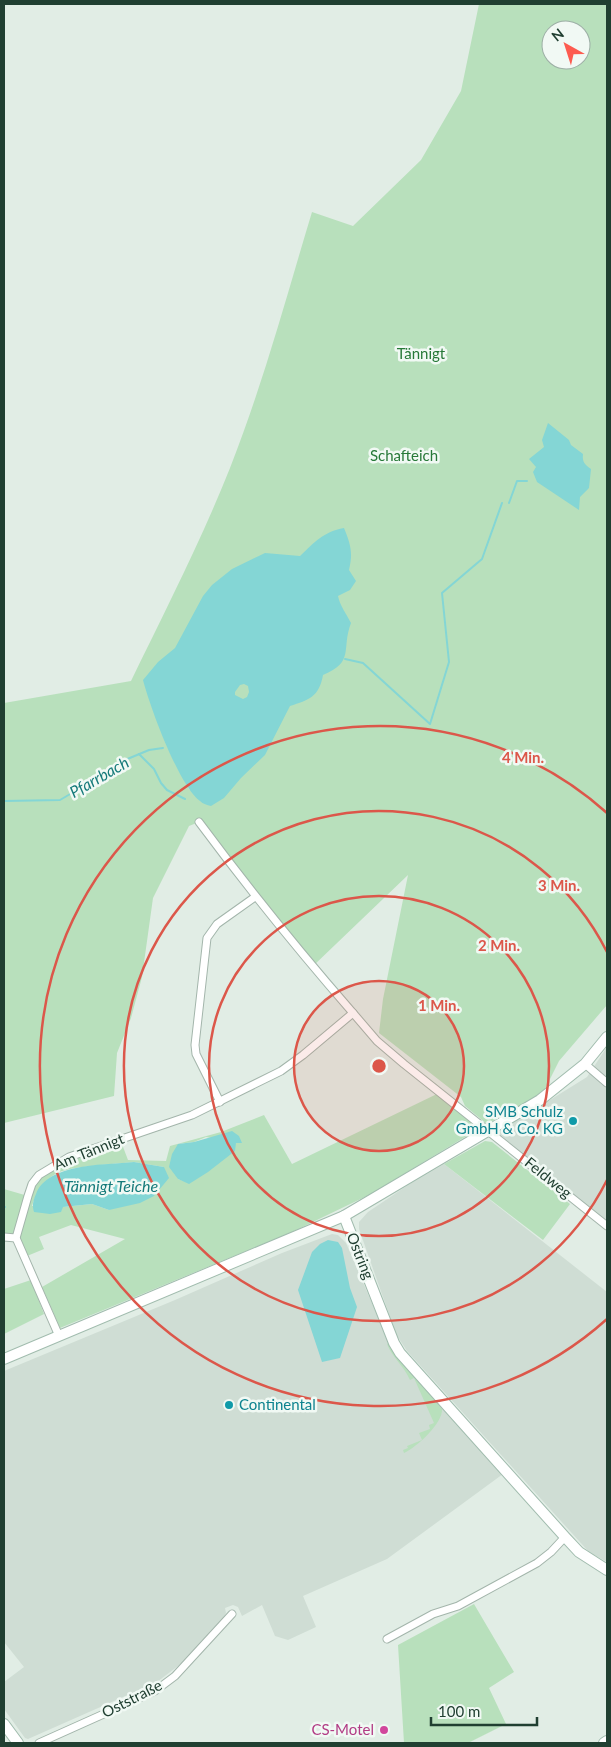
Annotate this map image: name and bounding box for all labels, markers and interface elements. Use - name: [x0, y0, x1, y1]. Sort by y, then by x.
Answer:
- north arrow: [541, 20, 591, 70]
- text: N: [548, 25, 567, 45]
- park label: Tännigt: [397, 344, 446, 362]
- park label: Schafteich: [370, 446, 438, 464]
- text: 4 Min.: [502, 748, 544, 766]
- water label: Pfarrbach: [66, 752, 132, 801]
- text: 3 Min.: [538, 876, 580, 894]
- text: 2 Min.: [478, 936, 520, 954]
- text: 1 Min.: [418, 996, 460, 1014]
- centre of rings: [370, 1057, 388, 1075]
- place label: SMB Schulz GmbH & Co. KG: [456, 1102, 563, 1137]
- marker: SMB Schulz GmbH & Co. KG: [567, 1115, 579, 1127]
- street label: Am Tännigt: [51, 1129, 127, 1173]
- street label: Feldweg: [522, 1153, 576, 1202]
- water label: Tännigt Teiche: [64, 1176, 158, 1195]
- street label: Ostring: [343, 1230, 379, 1282]
- place label: Continental: [239, 1395, 316, 1413]
- marker: Continental: [223, 1399, 235, 1411]
- street label: Oststraße: [98, 1675, 165, 1721]
- scale bar: [431, 1694, 537, 1726]
- text: 100 m: [438, 1702, 480, 1720]
- place label: CS-Motel: [311, 1720, 374, 1738]
- marker: CS-Motel: [378, 1724, 390, 1736]

